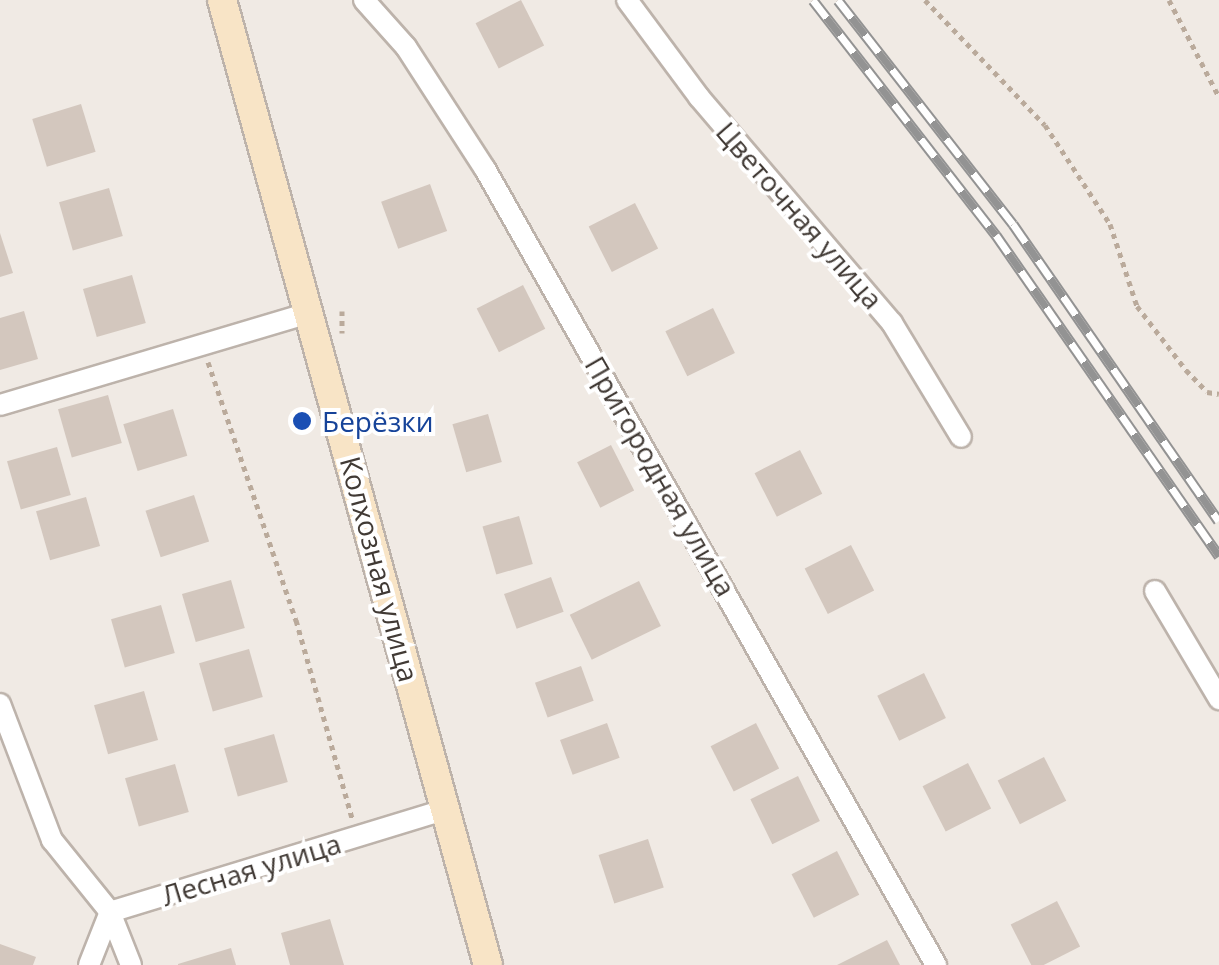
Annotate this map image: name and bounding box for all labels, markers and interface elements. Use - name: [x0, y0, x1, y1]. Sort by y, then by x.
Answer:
- street label: Цветочная улица: [710, 115, 890, 315]
- street label: Пригородная улица: [579, 350, 743, 602]
- place label: Берёзки: [322, 404, 434, 438]
- marker: Берёзки: [291, 410, 313, 432]
- street label: Колхозная улица: [334, 453, 426, 685]
- street label: Лесная улица: [157, 826, 345, 912]

